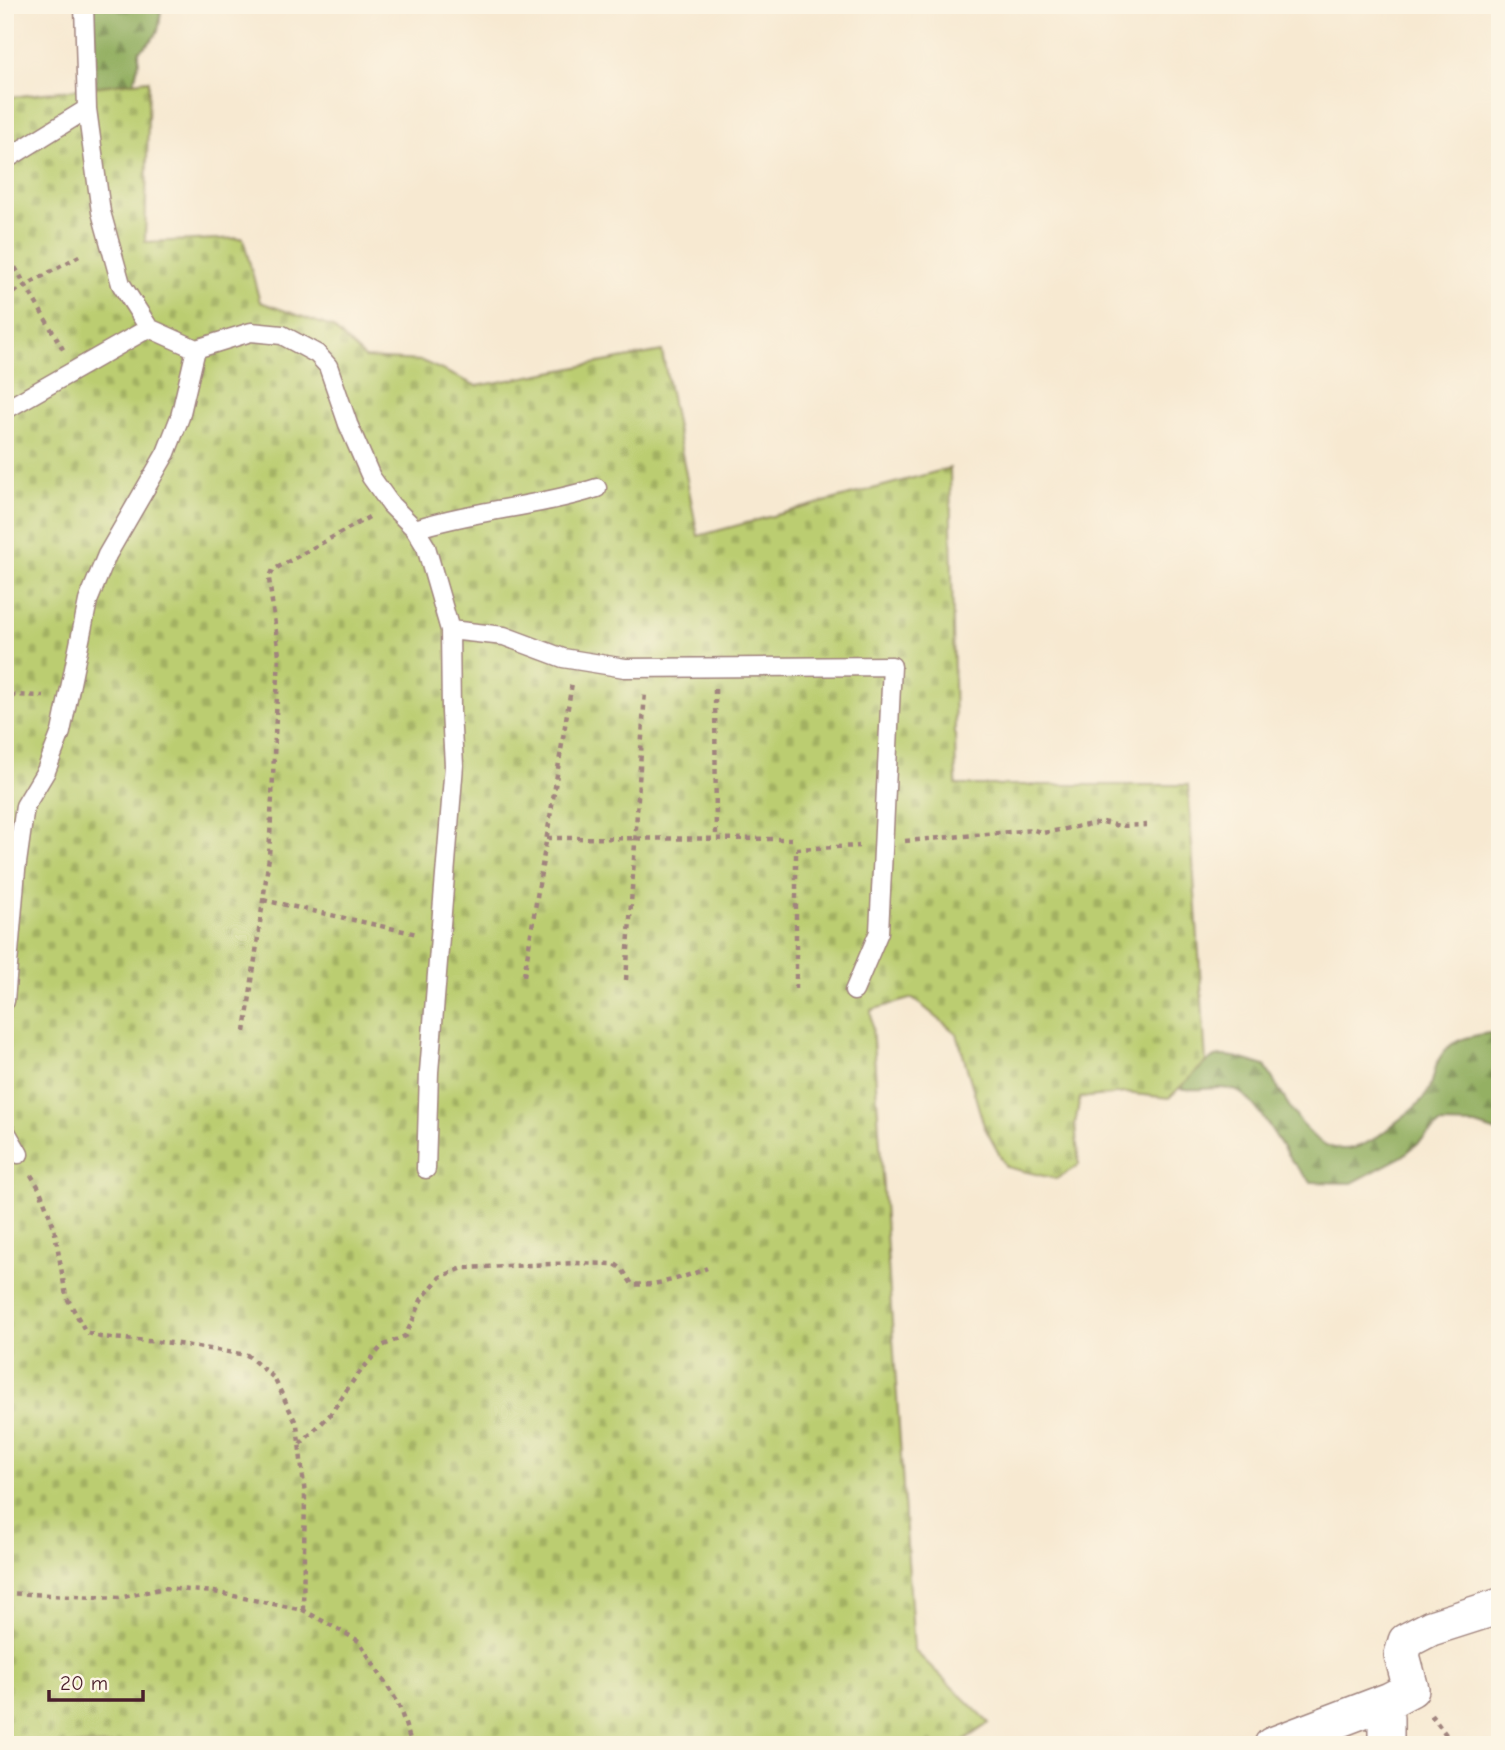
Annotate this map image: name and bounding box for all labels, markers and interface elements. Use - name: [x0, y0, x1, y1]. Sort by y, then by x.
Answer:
- scale bar: [49, 1659, 144, 1703]
- text: 20 m: [60, 1671, 108, 1695]

